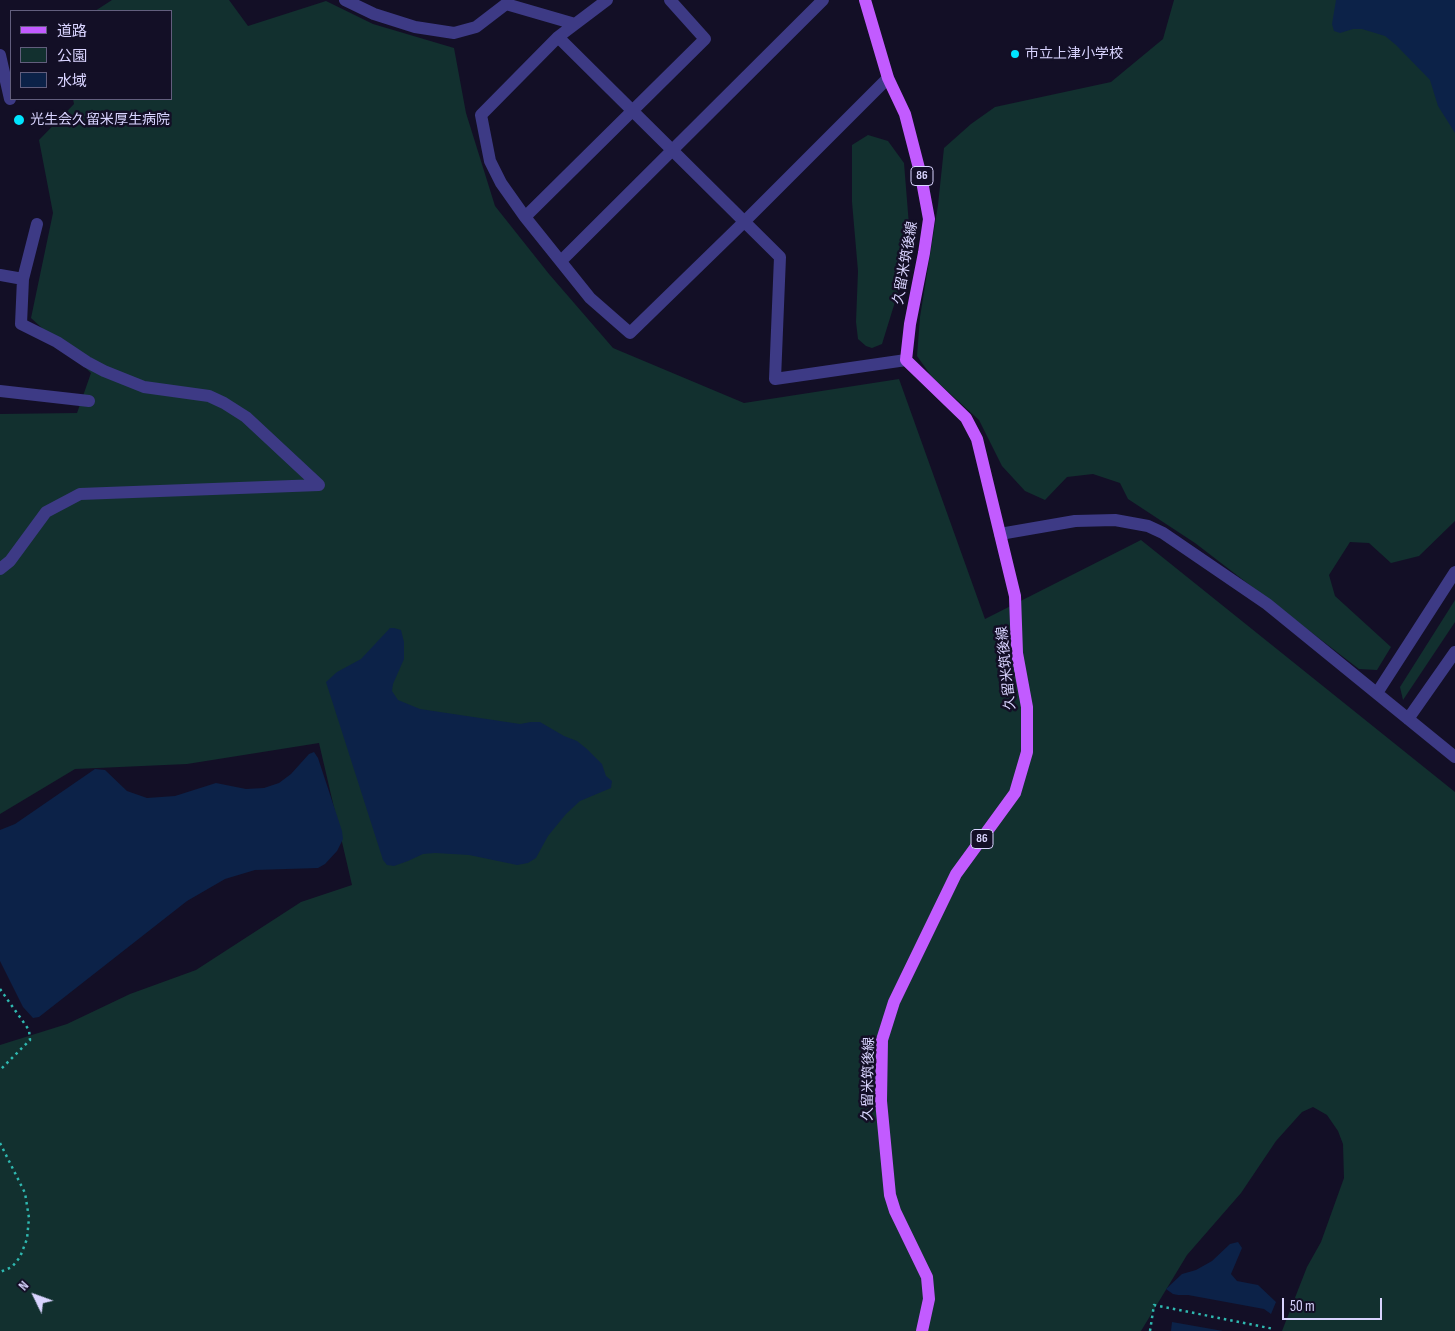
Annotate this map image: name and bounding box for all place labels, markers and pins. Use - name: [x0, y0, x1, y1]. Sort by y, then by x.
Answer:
- place label: 市立上津小学校: [1025, 46, 1123, 62]
- marker: 市立上津小学校: [1009, 48, 1021, 60]
- place label: 光生会久留米厚生病院: [30, 112, 170, 128]
- marker: 光生会久留米厚生病院: [12, 113, 26, 127]

